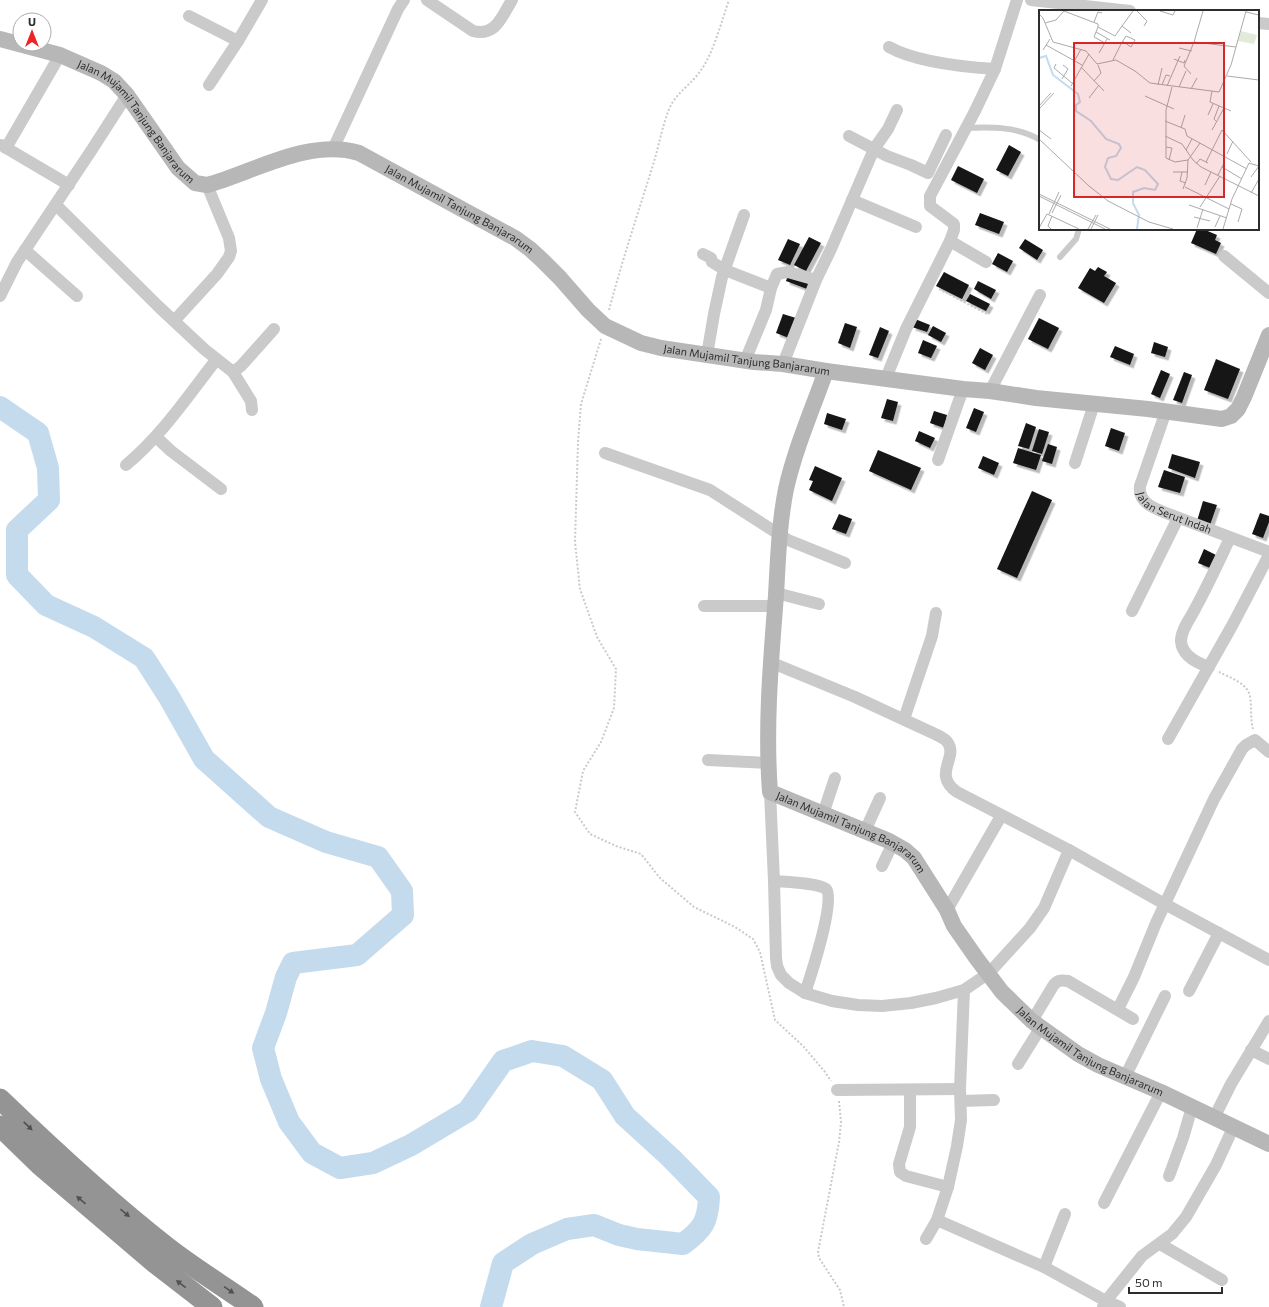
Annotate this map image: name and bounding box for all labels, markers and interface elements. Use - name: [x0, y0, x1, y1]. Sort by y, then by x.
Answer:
- inset map: [1039, 10, 1259, 230]
- north arrow: [12, 12, 52, 52]
- text: U: [28, 15, 36, 28]
- street label: Jalan Mujamil Tanjung Banjararum: [75, 57, 197, 186]
- street label: Jalan Mujamil Tanjung Banjararum: [383, 162, 536, 255]
- street label: Jalan Mujamil Tanjung Banjararum: [663, 341, 831, 378]
- street label: Jalan Serut Indah: [1133, 490, 1214, 536]
- street label: Jalan Mujamil Tanjung Banjararum: [774, 788, 929, 875]
- street label: Jalan Mujamil Tanjung Banjararum: [1014, 1003, 1166, 1098]
- one-way arrow: [23, 1121, 33, 1131]
- one-way arrow: [76, 1196, 87, 1205]
- one-way arrow: [119, 1208, 130, 1217]
- scale bar: [1129, 1269, 1222, 1295]
- text: 50 m: [1135, 1275, 1163, 1289]
- one-way arrow: [176, 1279, 187, 1288]
- one-way arrow: [224, 1286, 234, 1294]

